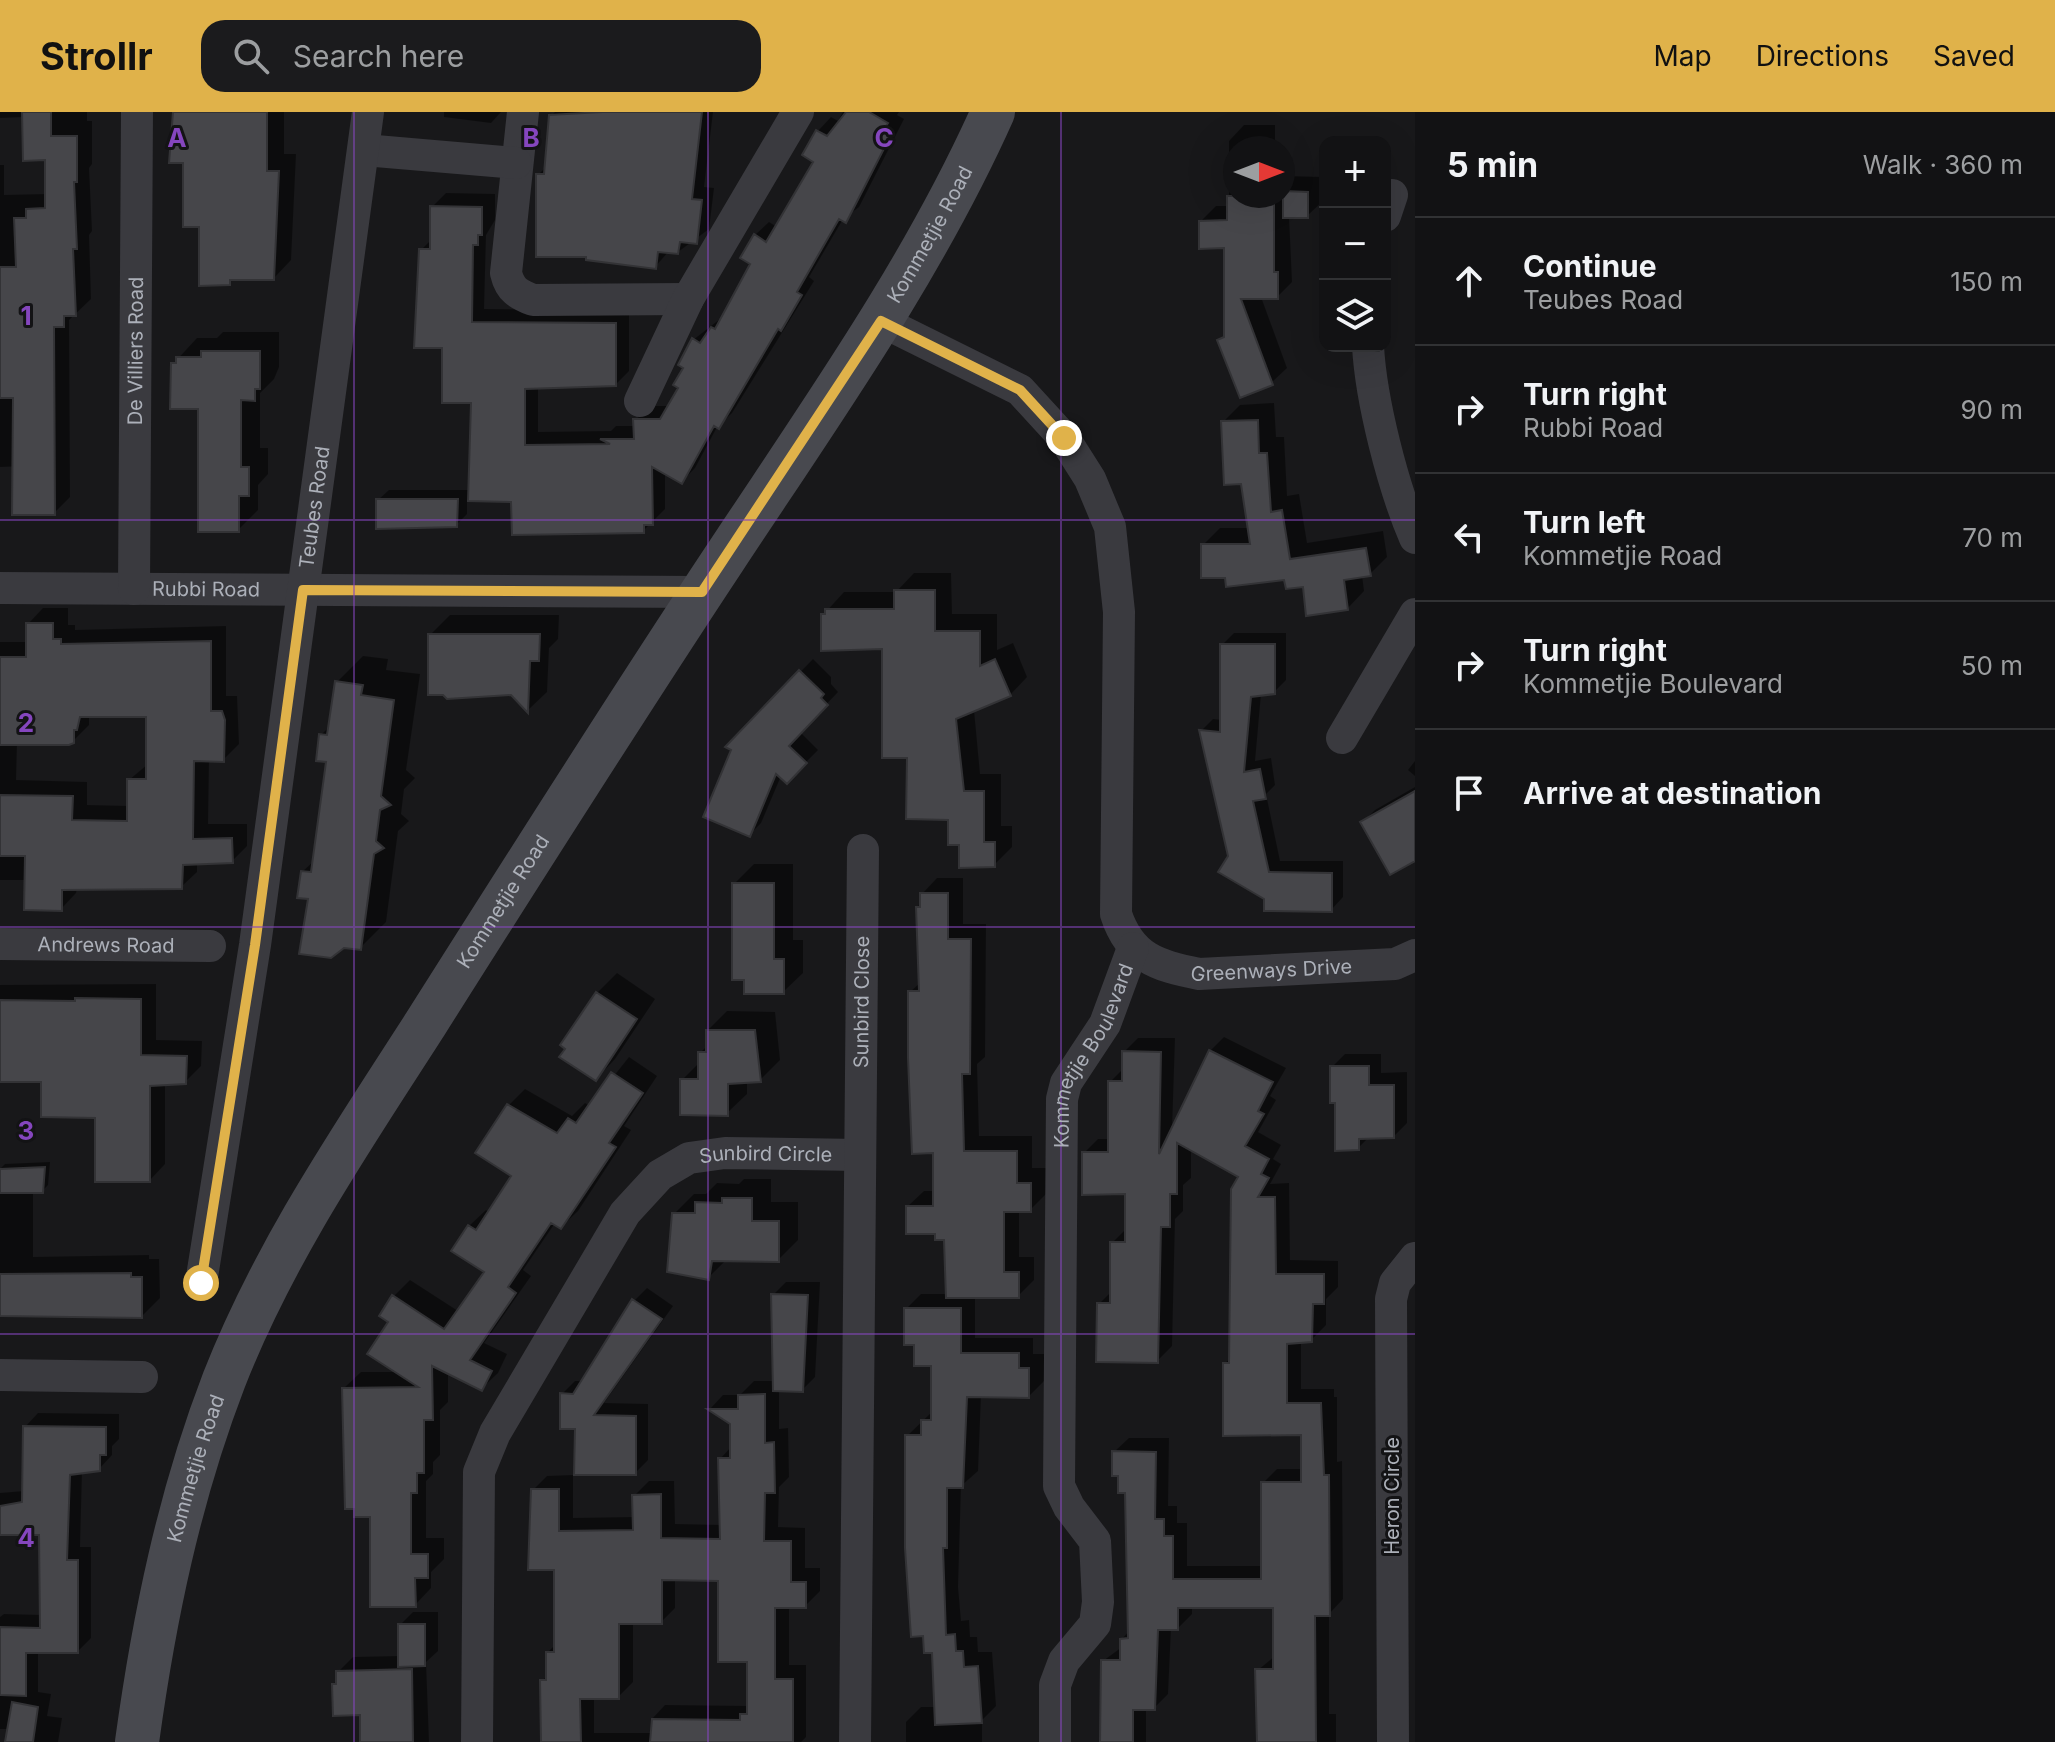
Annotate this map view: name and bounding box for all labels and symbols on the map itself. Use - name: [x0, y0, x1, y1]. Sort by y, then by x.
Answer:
- text: A: [167, 122, 187, 153]
- text: B: [522, 122, 540, 153]
- text: C: [874, 122, 894, 153]
- north arrow: [1223, 136, 1295, 208]
- street label: Kommetjie Road: [882, 162, 978, 307]
- street label: De Villiers Road: [123, 277, 148, 425]
- text: 1: [20, 300, 32, 331]
- route end: [1046, 420, 1082, 456]
- street label: Teubes Road: [294, 445, 335, 570]
- street label: Rubbi Road: [152, 577, 260, 601]
- text: 2: [18, 707, 34, 738]
- street label: Kommetjie Road: [452, 830, 554, 973]
- street label: Andrews Road: [37, 932, 175, 958]
- street label: Sunbird Close: [849, 936, 874, 1068]
- street label: Greenways Drive: [1188, 954, 1353, 987]
- street label: Kommetjie Boulevard: [1049, 960, 1138, 1148]
- text: 3: [18, 1115, 34, 1146]
- street label: Sunbird Circle: [698, 1141, 832, 1168]
- route start: [183, 1265, 219, 1301]
- street label: Kommetjie Road: [162, 1391, 229, 1545]
- street label: Heron Circle: [1380, 1437, 1404, 1555]
- text: 4: [17, 1522, 35, 1553]

